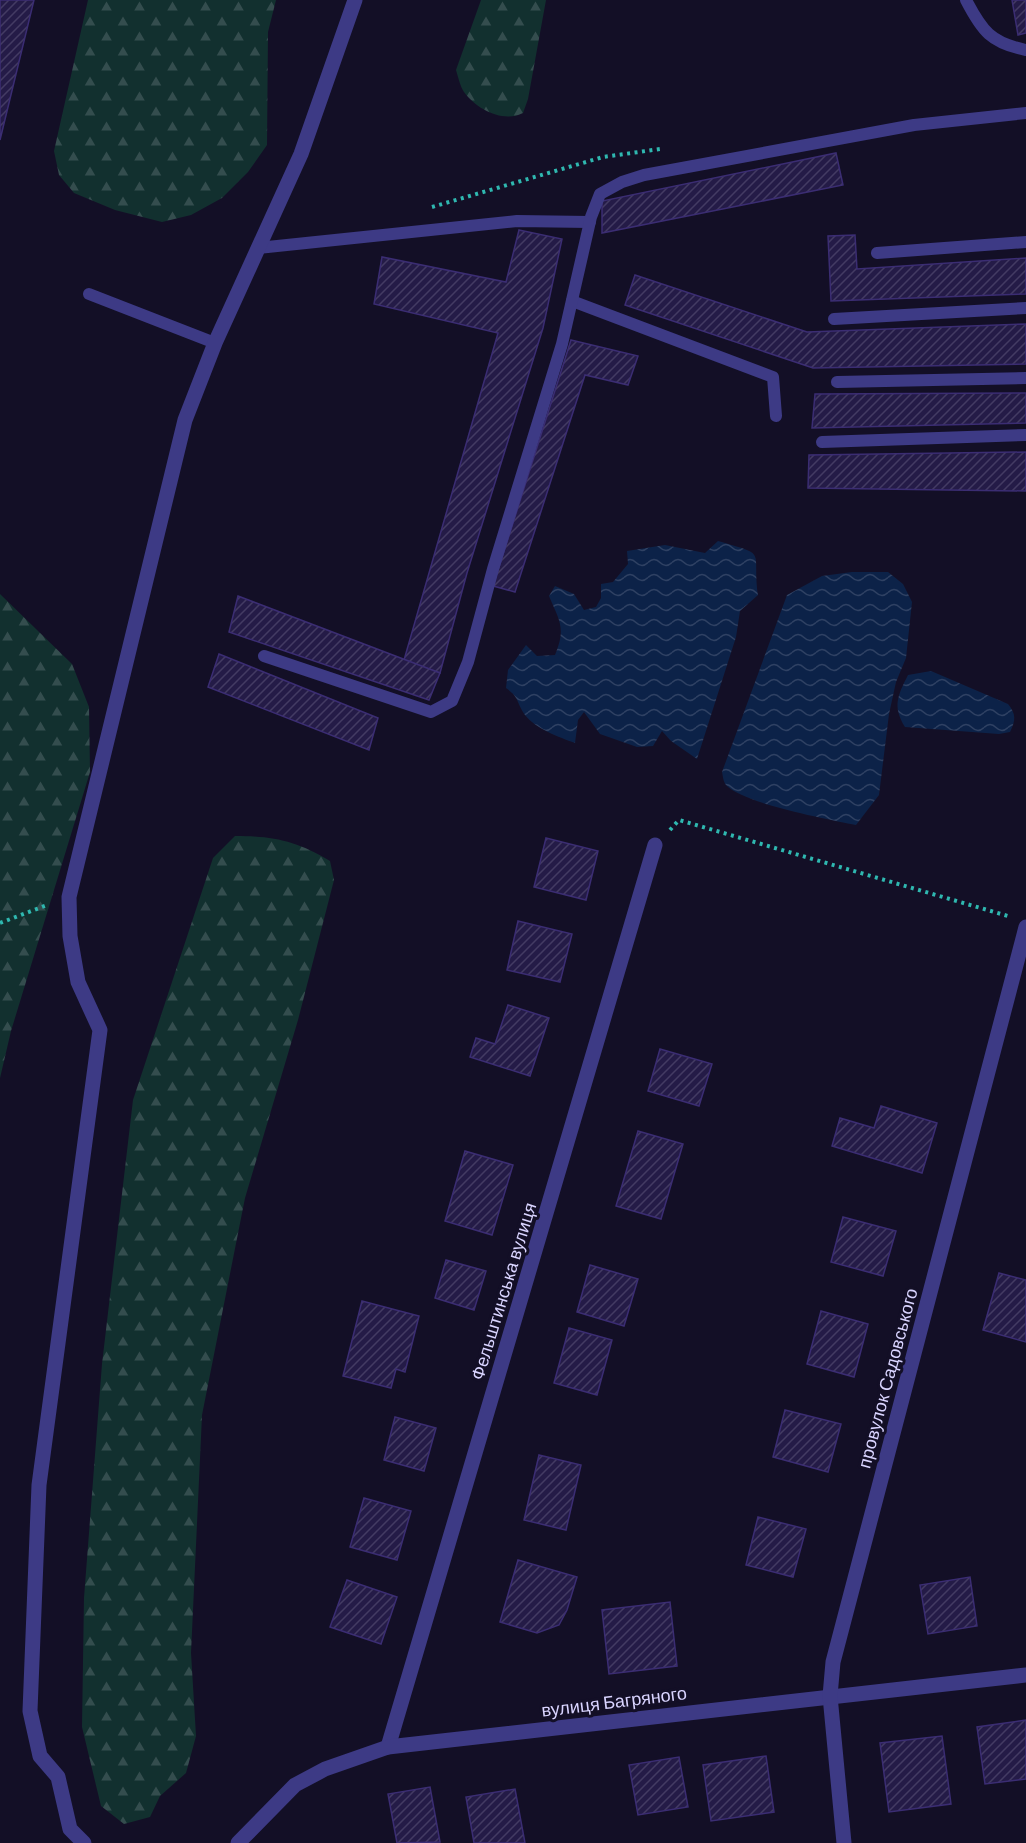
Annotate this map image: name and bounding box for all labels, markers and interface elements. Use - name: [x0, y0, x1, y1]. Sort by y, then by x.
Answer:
- street label: Фельштинська вулиця: [466, 1200, 540, 1382]
- street label: провулок Садовського: [852, 1286, 922, 1470]
- street label: вулиця Багряного: [540, 1681, 688, 1721]

